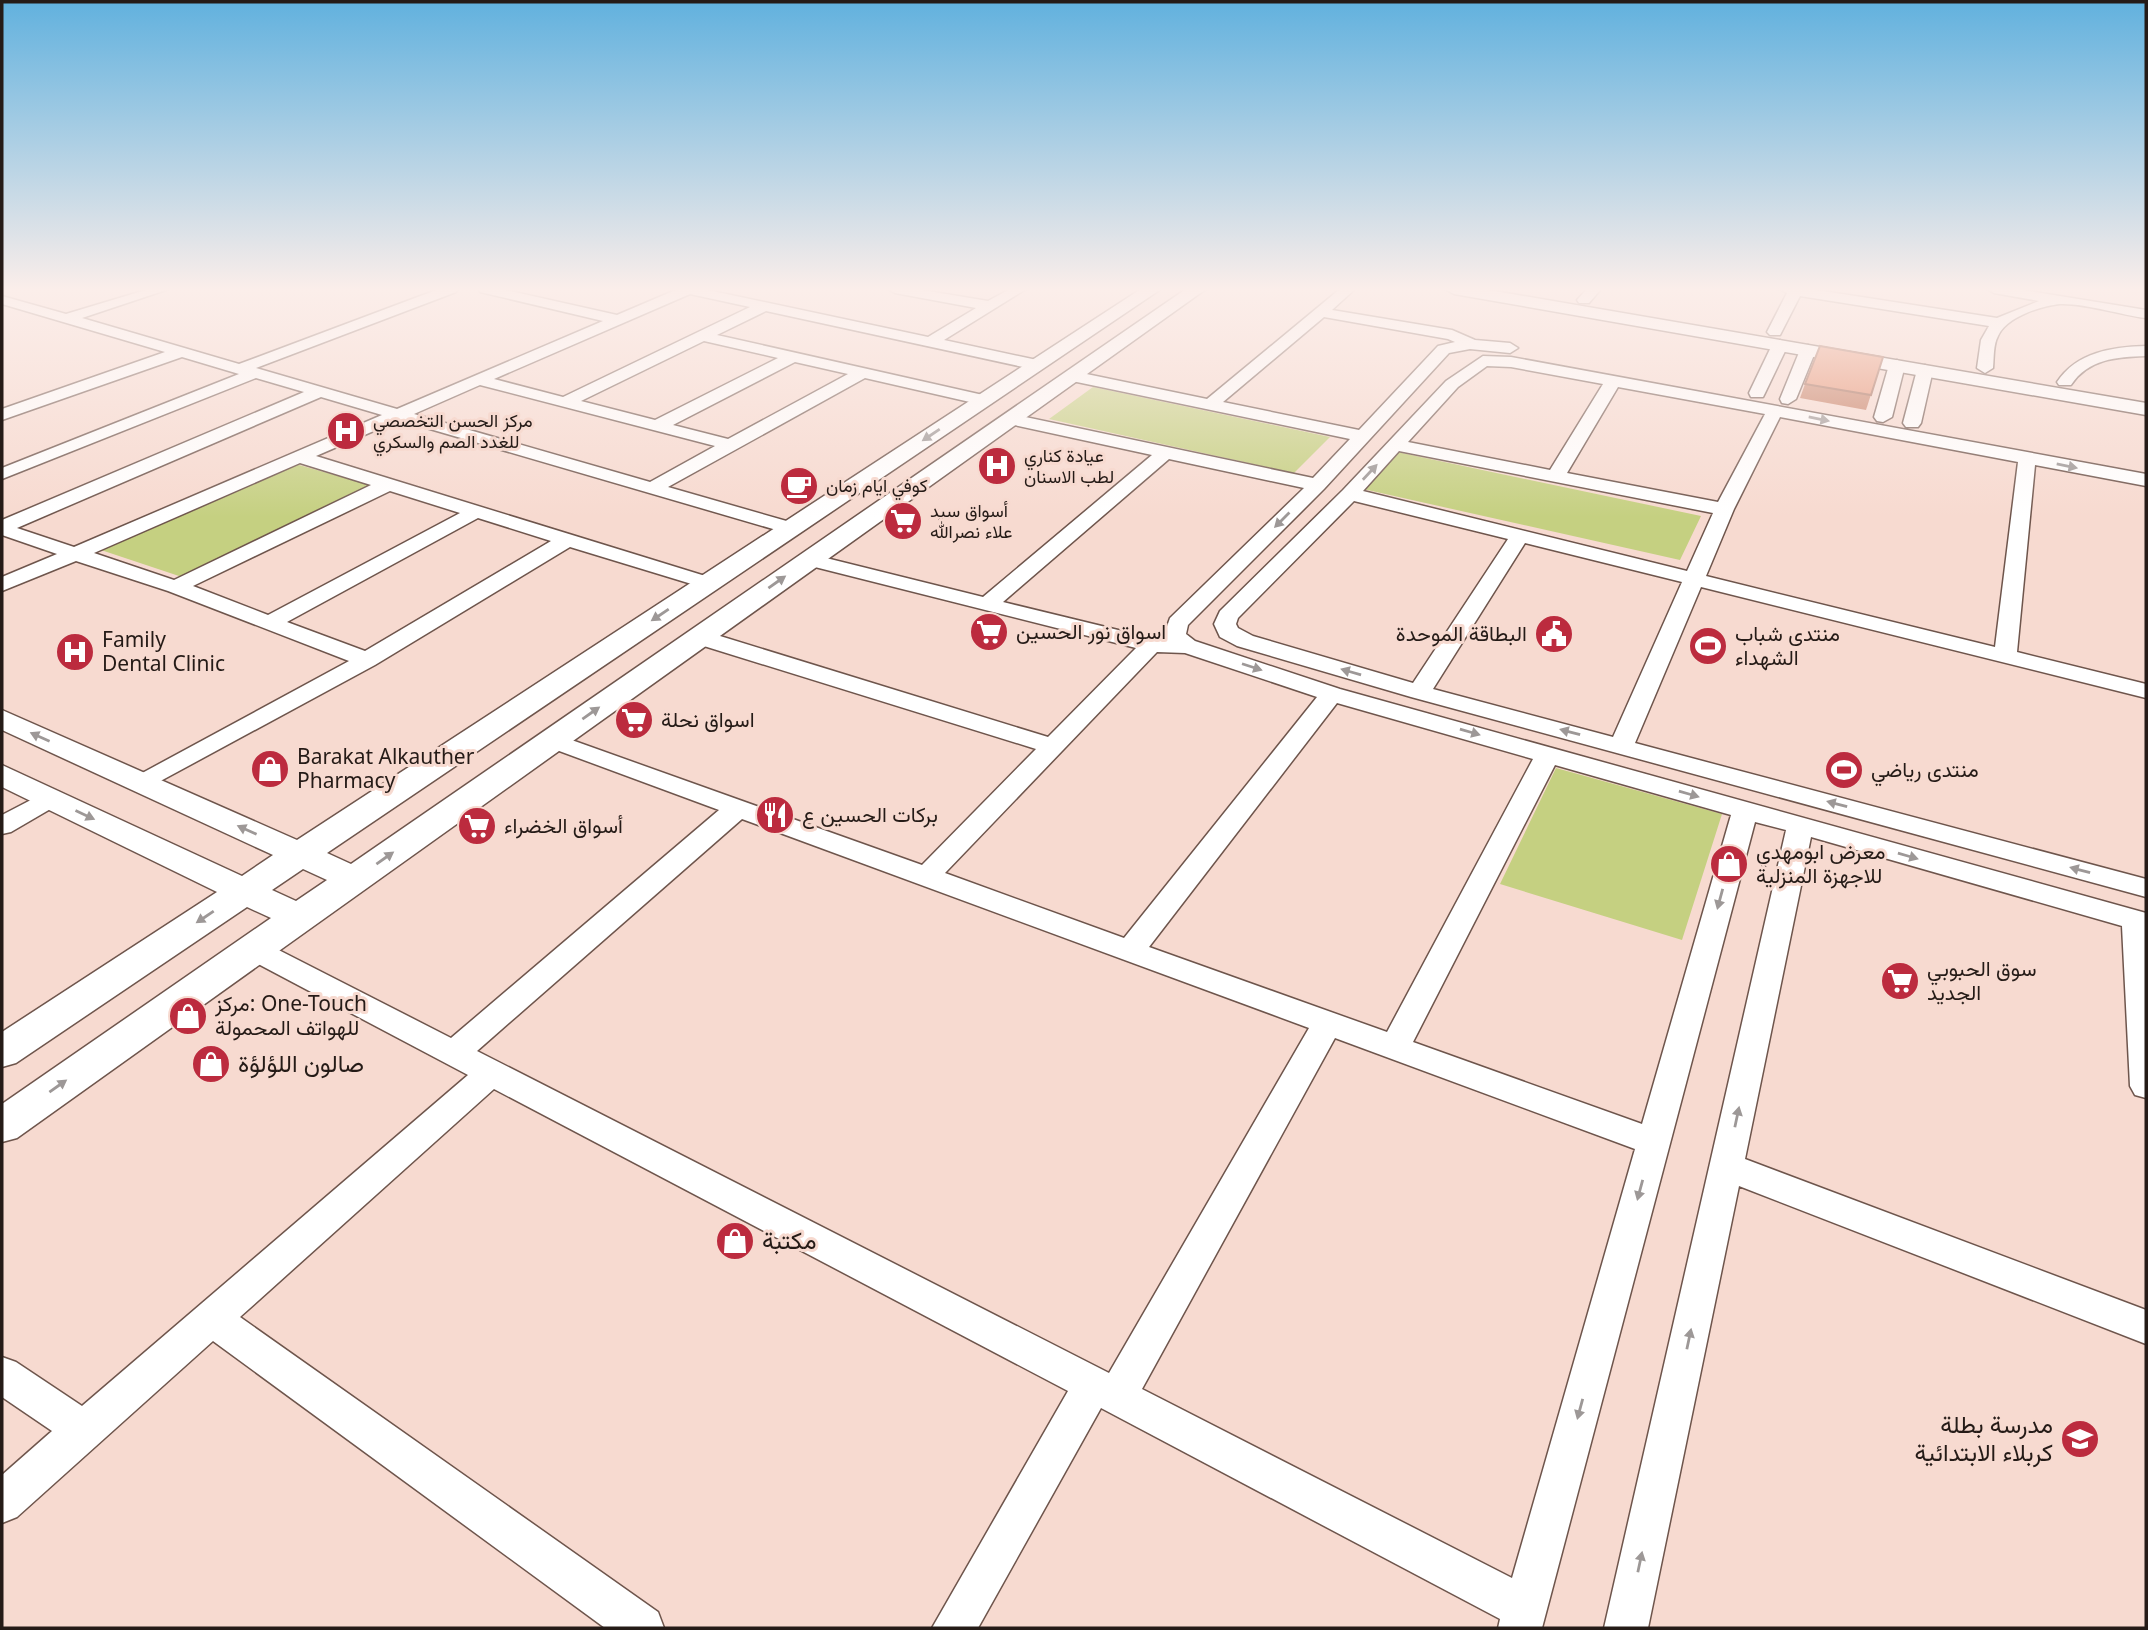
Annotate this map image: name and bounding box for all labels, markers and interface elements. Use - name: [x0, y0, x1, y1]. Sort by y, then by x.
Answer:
- place label: مركز الحسن التخصصي للغدد الصم والسكري: [373, 408, 533, 457]
- hospital icon: مركز الحسن التخصصي للغدد الصم والسكري: [325, 410, 367, 452]
- one-way arrow: [1808, 414, 1830, 425]
- one-way arrow: [922, 428, 941, 441]
- place label: عيادة كناري لطب الاسنان: [1024, 443, 1114, 488]
- hospital icon: عيادة كناري لطب الاسنان: [976, 445, 1018, 487]
- one-way arrow: [2056, 460, 2078, 471]
- one-way arrow: [1362, 464, 1378, 481]
- cafe icon: كوفي ايام زمان: [778, 465, 820, 507]
- place label: كوفي ايام زمان: [826, 473, 928, 501]
- place label: أسواق سيد علاء نصرالله: [930, 498, 1012, 543]
- supermarket icon: أسواق سيد علاء نصرالله: [882, 500, 924, 542]
- one-way arrow: [1274, 511, 1290, 528]
- one-way arrow: [768, 576, 786, 590]
- one-way arrow: [651, 608, 670, 621]
- supermarket icon: اسواق نور الحسين: [968, 611, 1010, 653]
- public building icon: البطاقة الموحدة: [1533, 613, 1575, 655]
- place label: اسواق نور الحسين: [1016, 617, 1166, 645]
- place label: البطاقة الموحدة: [1396, 619, 1527, 647]
- place label: منتدى شباب الشهداء: [1735, 619, 1840, 671]
- place label: Family Dental Clinic: [102, 625, 225, 677]
- sports icon: منتدى شباب الشهداء: [1687, 625, 1729, 667]
- hospital icon: Family Dental Clinic: [54, 631, 96, 673]
- one-way arrow: [1242, 663, 1263, 673]
- one-way arrow: [1340, 667, 1361, 677]
- supermarket icon: اسواق نحلة: [613, 699, 655, 741]
- place label: اسواق نحلة: [661, 705, 755, 733]
- one-way arrow: [582, 706, 600, 720]
- one-way arrow: [1559, 726, 1581, 737]
- one-way arrow: [1460, 728, 1481, 738]
- one-way arrow: [30, 731, 50, 743]
- place label: Barakat Alkauther Pharmacy: [297, 742, 475, 794]
- shop icon: Barakat Alkauther Pharmacy: [249, 748, 291, 790]
- sports icon: منتدى رياضي: [1823, 749, 1865, 791]
- place label: منتدى رياضي: [1871, 755, 1979, 787]
- one-way arrow: [1678, 789, 1700, 800]
- restaurant icon: بركات الحسين ع: [754, 794, 796, 836]
- one-way arrow: [1826, 798, 1848, 809]
- place label: بركات الحسين ع: [802, 800, 938, 829]
- supermarket icon: أسواق الخضراء: [456, 805, 498, 847]
- one-way arrow: [75, 810, 96, 821]
- place label: أسواق الخضراء: [504, 811, 623, 839]
- one-way arrow: [237, 824, 258, 835]
- place label: معرض ابومهدي للاجهزة المنزلية: [1756, 837, 1885, 889]
- shop icon: معرض ابومهدي للاجهزة المنزلية: [1708, 843, 1750, 885]
- one-way arrow: [1897, 851, 1919, 862]
- one-way arrow: [375, 852, 394, 865]
- one-way arrow: [2070, 865, 2091, 875]
- one-way arrow: [1715, 889, 1725, 910]
- one-way arrow: [196, 910, 215, 923]
- place label: سوق الحبوبي الجديد: [1927, 954, 2037, 1006]
- supermarket icon: سوق الحبوبي الجديد: [1879, 960, 1921, 1002]
- place label: مركز: One-Touch للهواتف المحمولة: [214, 989, 367, 1041]
- shop icon: مركز: One-Touch للهواتف المحمولة: [167, 995, 209, 1037]
- shop icon: صالون اللؤلؤة: [190, 1043, 232, 1085]
- place label: صالون اللؤلؤة: [238, 1046, 364, 1079]
- one-way arrow: [49, 1079, 67, 1093]
- one-way arrow: [1731, 1106, 1742, 1128]
- one-way arrow: [1635, 1179, 1645, 1200]
- shop icon: مكتبة: [714, 1220, 756, 1262]
- place label: مكتبة: [762, 1223, 816, 1256]
- one-way arrow: [1683, 1328, 1694, 1350]
- one-way arrow: [1574, 1398, 1585, 1420]
- place label: مدرسة بطلة كربلاء الابتدائية: [1914, 1407, 2053, 1468]
- school or university icon: مدرسة بطلة كربلاء الابتدائية: [2059, 1418, 2101, 1460]
- one-way arrow: [1635, 1551, 1646, 1573]

